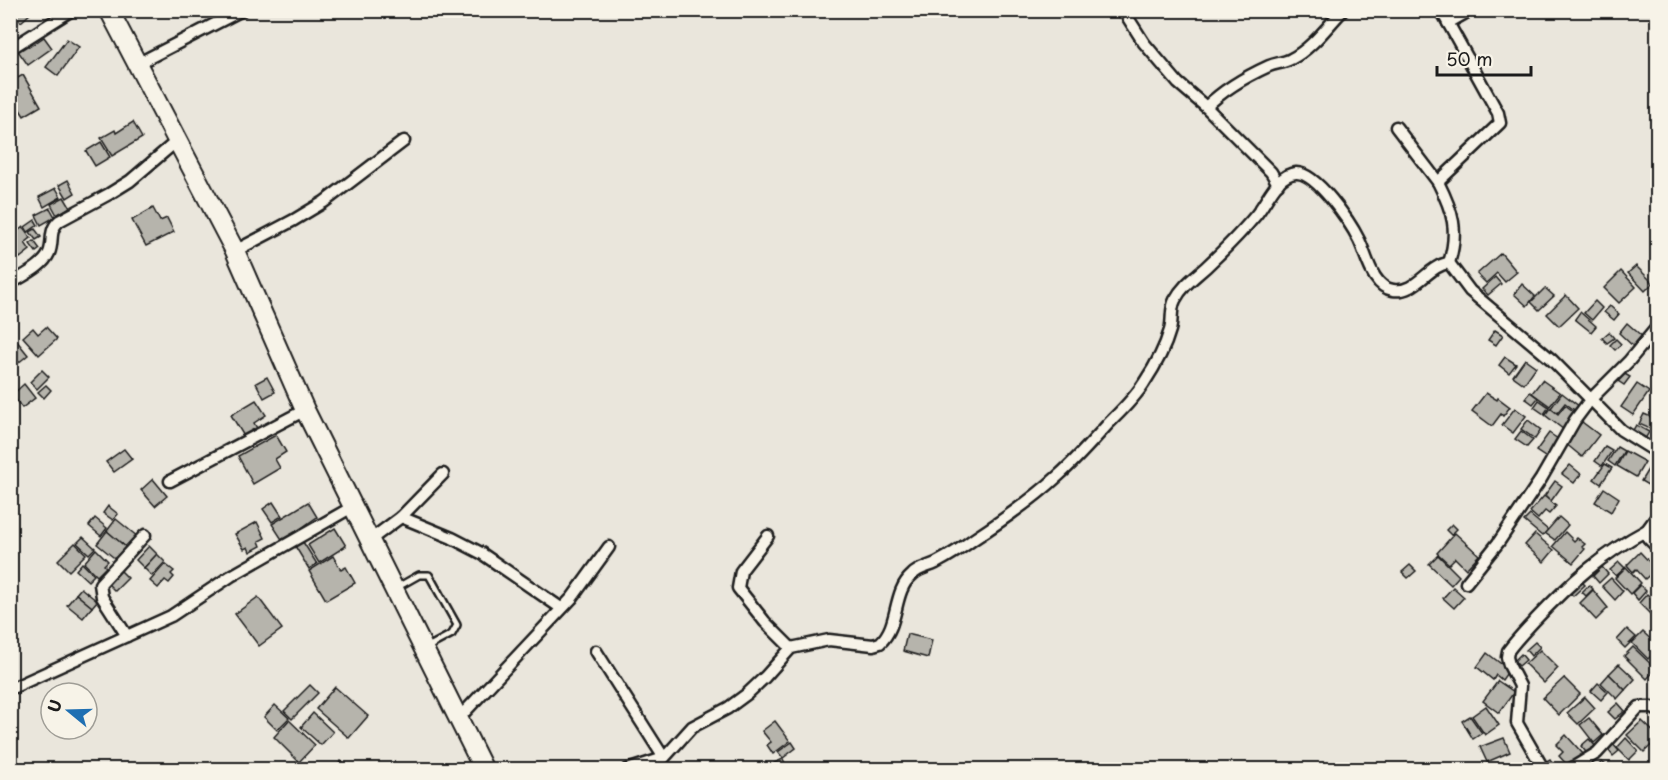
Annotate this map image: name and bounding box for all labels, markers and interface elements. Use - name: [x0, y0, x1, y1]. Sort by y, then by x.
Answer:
- scale bar: [1437, 39, 1532, 77]
- text: 50 m: [1446, 45, 1493, 72]
- north arrow: [39, 681, 99, 741]
- text: U: [41, 696, 67, 715]

